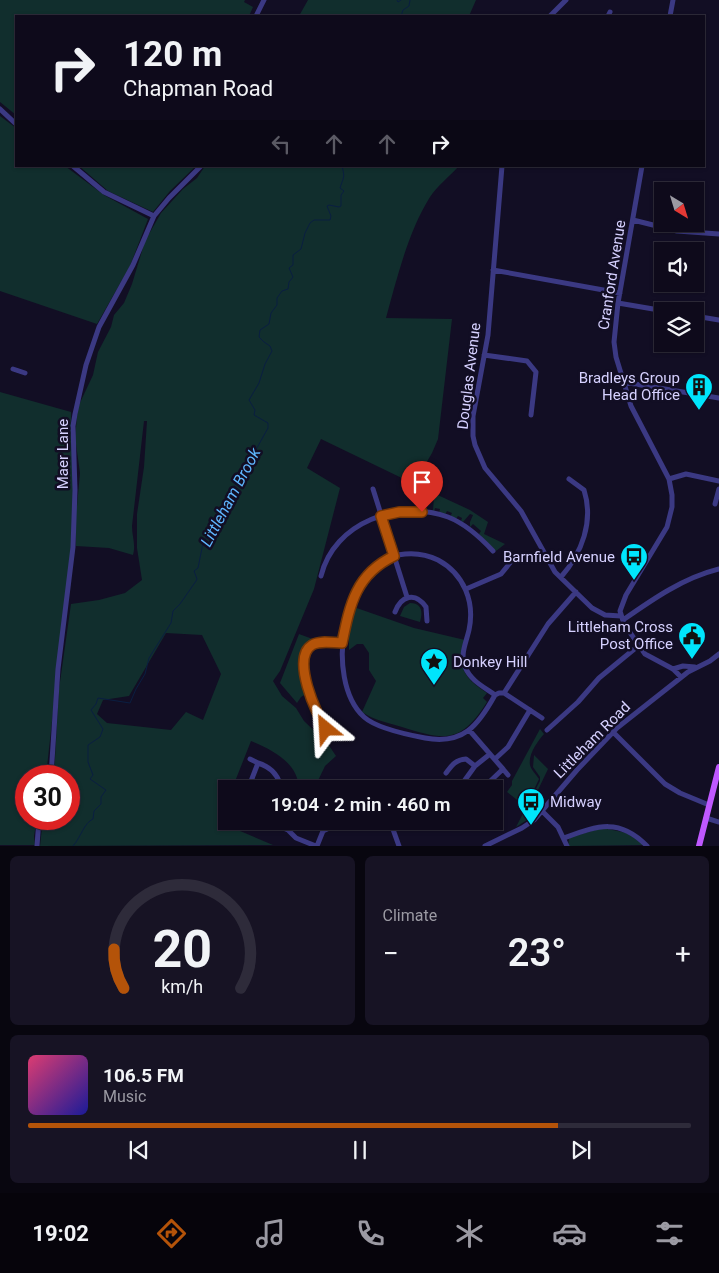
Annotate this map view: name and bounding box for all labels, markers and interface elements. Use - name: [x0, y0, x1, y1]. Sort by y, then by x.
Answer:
- text: 120 m: [123, 34, 222, 75]
- icon: right: [40, 35, 105, 100]
- text: Chapman Road: [123, 76, 273, 101]
- icon: left: [267, 130, 295, 158]
- icon: ahead: [320, 130, 348, 158]
- icon: ahead: [373, 130, 401, 158]
- icon: right: [426, 130, 454, 158]
- north arrow: [654, 182, 704, 232]
- map controls: [654, 182, 704, 352]
- street label: Cranford Avenue: [594, 219, 630, 331]
- button: sound: [654, 242, 704, 292]
- button: layers: [654, 302, 704, 352]
- street label: Douglas Avenue: [454, 322, 484, 430]
- place label: Bradleys Group Head Office: [579, 369, 680, 404]
- building icon: Bradleys Group Head Office: [684, 372, 714, 411]
- street label: Maer Lane: [54, 419, 72, 489]
- water label: Littleham Brook: [196, 444, 265, 550]
- pin: [401, 461, 443, 512]
- icon: arrive: [408, 468, 436, 496]
- bus stop icon: Barnfield Avenue: [619, 542, 649, 581]
- place label: Barnfield Avenue: [503, 548, 615, 566]
- place label: Littleham Cross Post Office: [568, 618, 673, 653]
- public building icon: Littleham Cross Post Office: [677, 621, 707, 660]
- place icon: Donkey Hill: [419, 647, 449, 686]
- place label: Donkey Hill: [453, 653, 527, 671]
- street label: Littleham Road: [550, 698, 634, 782]
- position arrow: [299, 702, 351, 754]
- speed limit sign: 30: [15, 765, 80, 830]
- bus stop icon: Midway: [516, 787, 546, 826]
- text: 19:04 · 2 min · 460 m: [270, 793, 451, 816]
- place label: Midway: [550, 793, 602, 811]
- text: Climate: [383, 906, 437, 925]
- text: 20: [152, 919, 212, 980]
- text: 23°: [508, 931, 566, 975]
- text: −: [383, 937, 399, 970]
- text: +: [675, 937, 691, 970]
- text: km/h: [161, 976, 203, 997]
- text: 106.5 FM: [103, 1064, 184, 1087]
- text: Music: [103, 1087, 146, 1106]
- icon: previous: [125, 1136, 153, 1164]
- icon: pause: [346, 1136, 374, 1164]
- icon: next: [567, 1136, 595, 1164]
- icon: directions: [154, 1216, 189, 1251]
- icon: music: [253, 1216, 288, 1251]
- icon: phone: [353, 1216, 388, 1251]
- icon: climate: [452, 1216, 487, 1251]
- icon: car: [552, 1216, 587, 1251]
- icon: filters: [652, 1216, 687, 1251]
- text: 19:02: [32, 1221, 89, 1246]

